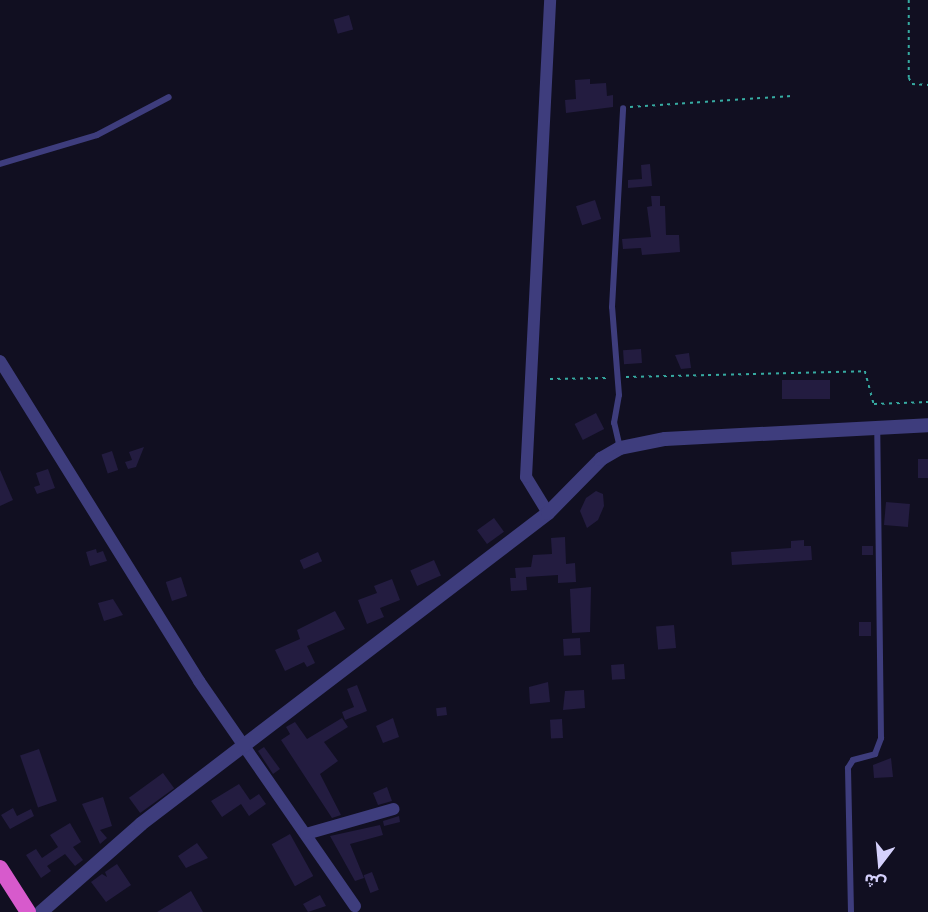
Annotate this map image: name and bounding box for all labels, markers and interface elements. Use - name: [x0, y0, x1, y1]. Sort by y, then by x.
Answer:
- north arrow: [850, 834, 910, 894]
- text: ش: [862, 869, 888, 894]

